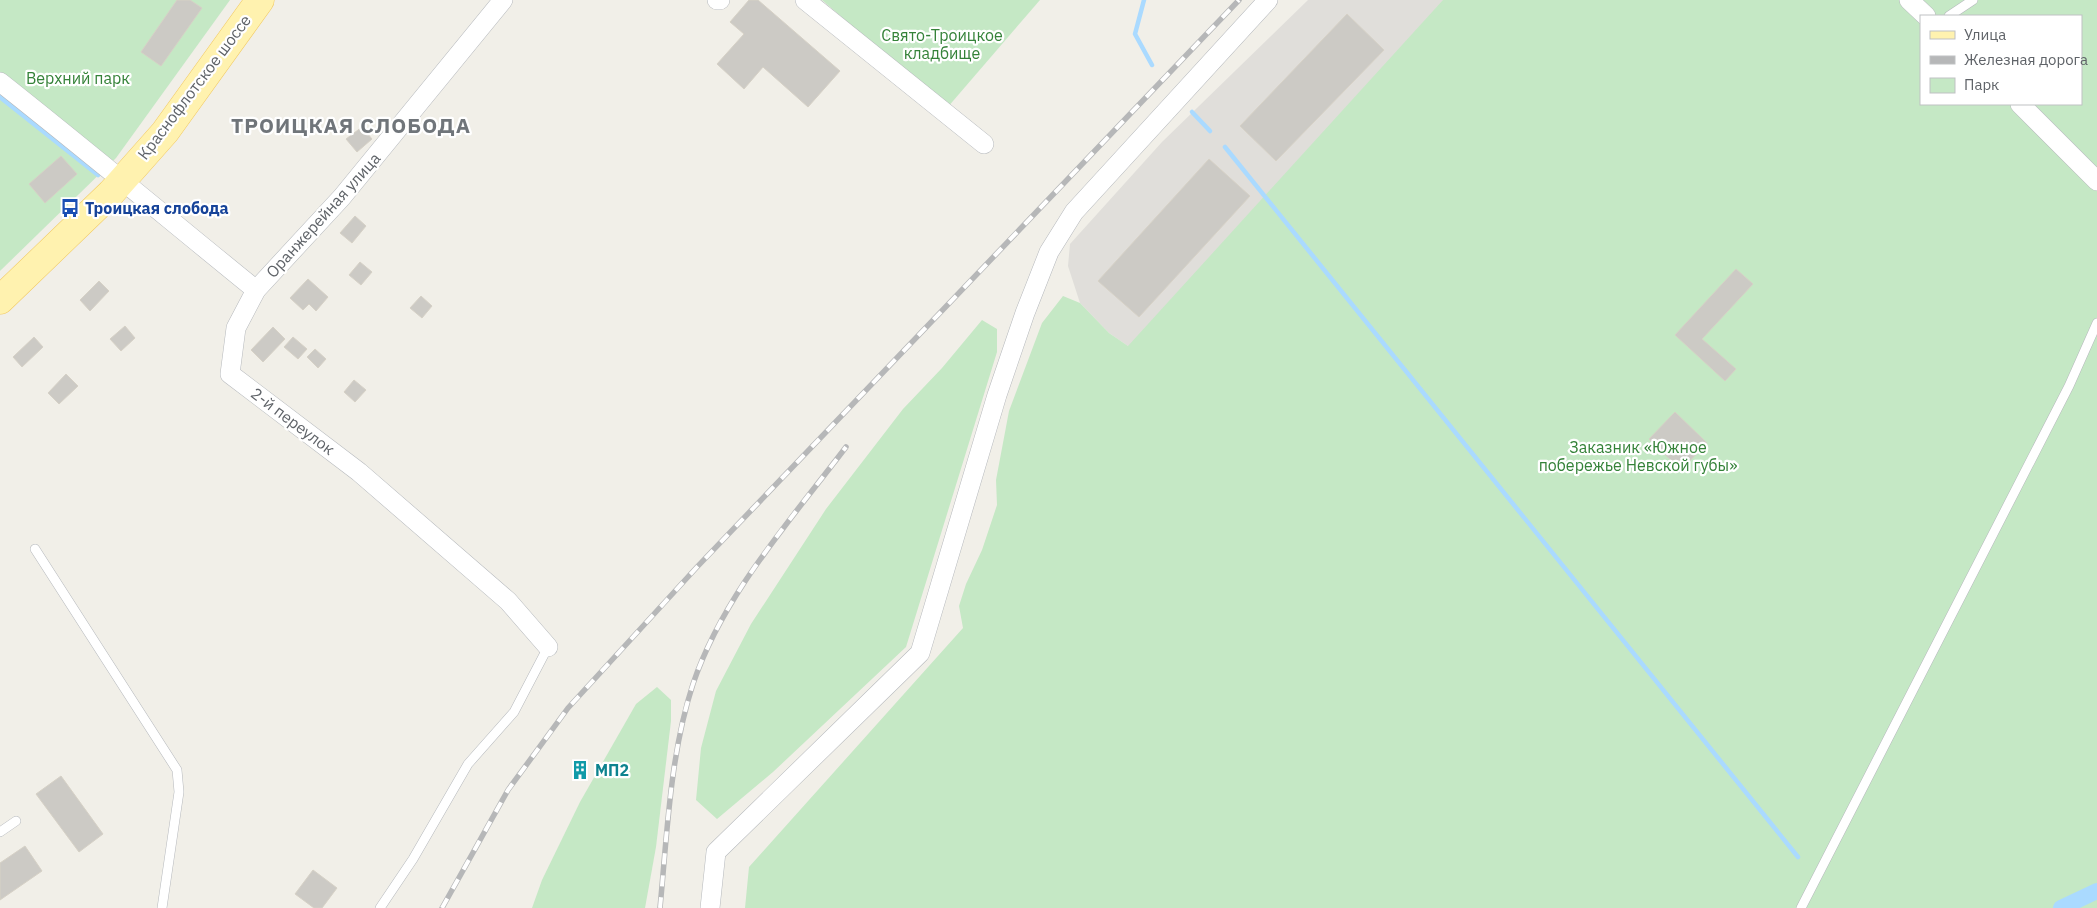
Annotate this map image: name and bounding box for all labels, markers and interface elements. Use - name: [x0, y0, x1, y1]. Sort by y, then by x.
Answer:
- street label: Краснофлотское шоссе: [133, 10, 255, 164]
- legend: [1920, 15, 2082, 105]
- park label: Свято-Троицкое кладбище: [881, 25, 1003, 63]
- text: Улица: [1964, 25, 2006, 44]
- text: Железная дорога: [1964, 50, 2088, 69]
- park label: Верхний парк: [26, 68, 130, 88]
- text: Парк: [1964, 75, 1999, 94]
- district label: ТРОИЦКАЯ СЛОБОДА: [231, 111, 471, 139]
- street label: Оранжерейная улица: [262, 148, 385, 282]
- bus stop icon: Троицкая слобода: [59, 197, 81, 219]
- place label: Троицкая слобода: [85, 198, 229, 218]
- street label: 2-й переулок: [247, 383, 339, 459]
- park label: Заказник «Южное побережье Невской губы»: [1539, 437, 1737, 475]
- building icon: МП2: [569, 759, 591, 781]
- place label: МП2: [595, 760, 629, 780]

